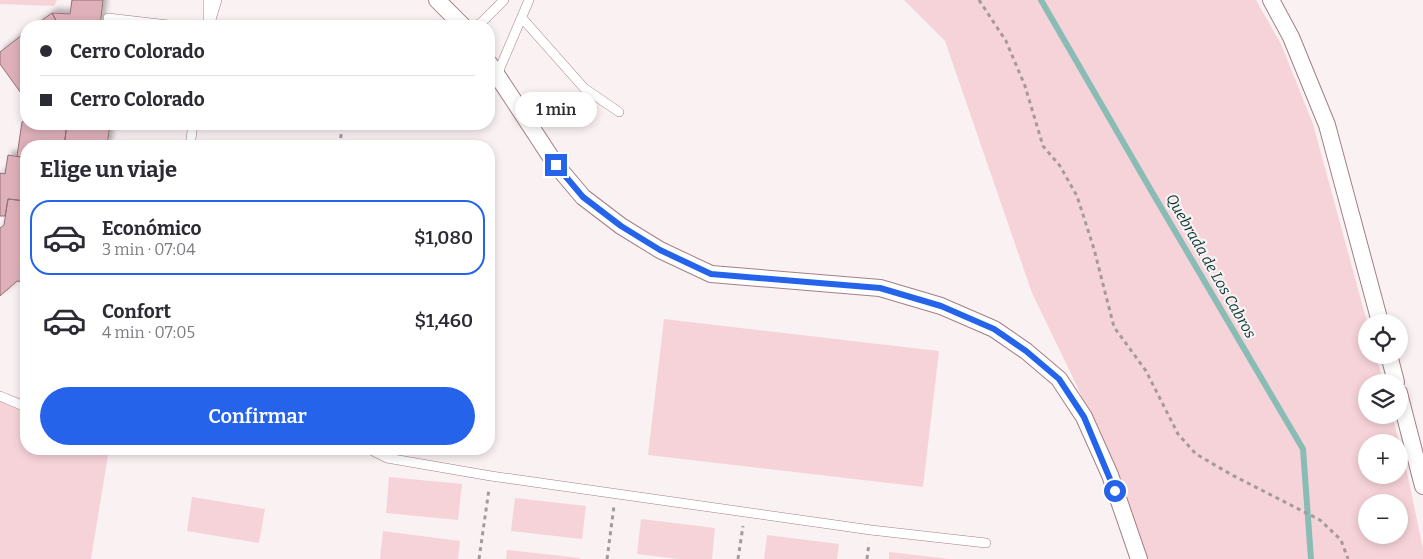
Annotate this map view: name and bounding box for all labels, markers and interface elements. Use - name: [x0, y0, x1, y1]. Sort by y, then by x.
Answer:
- text: Cerro Colorado: [70, 40, 205, 63]
- text: Cerro Colorado: [70, 88, 205, 111]
- callout: 1 min: [515, 92, 597, 128]
- text: 1 min: [536, 100, 576, 119]
- route end: [545, 154, 567, 176]
- text: Elige un viaje: [40, 156, 177, 183]
- water label: Quebrada de Los Cabros: [1162, 191, 1260, 341]
- icon: car: [42, 215, 87, 260]
- text: Económico: [102, 217, 202, 240]
- text: $1,080: [414, 226, 473, 249]
- text: 3 min · 07:04: [102, 240, 196, 259]
- icon: car: [42, 298, 87, 343]
- text: Confort: [102, 300, 171, 323]
- text: $1,460: [415, 309, 473, 332]
- map controls: [1358, 314, 1408, 544]
- button: locate: [1358, 314, 1408, 364]
- text: 4 min · 07:05: [102, 323, 195, 342]
- button: layers: [1358, 374, 1408, 424]
- button: Confirmar: [40, 387, 475, 445]
- button: +: [1358, 434, 1408, 484]
- route start: [1104, 480, 1126, 502]
- button: −: [1358, 494, 1408, 544]

